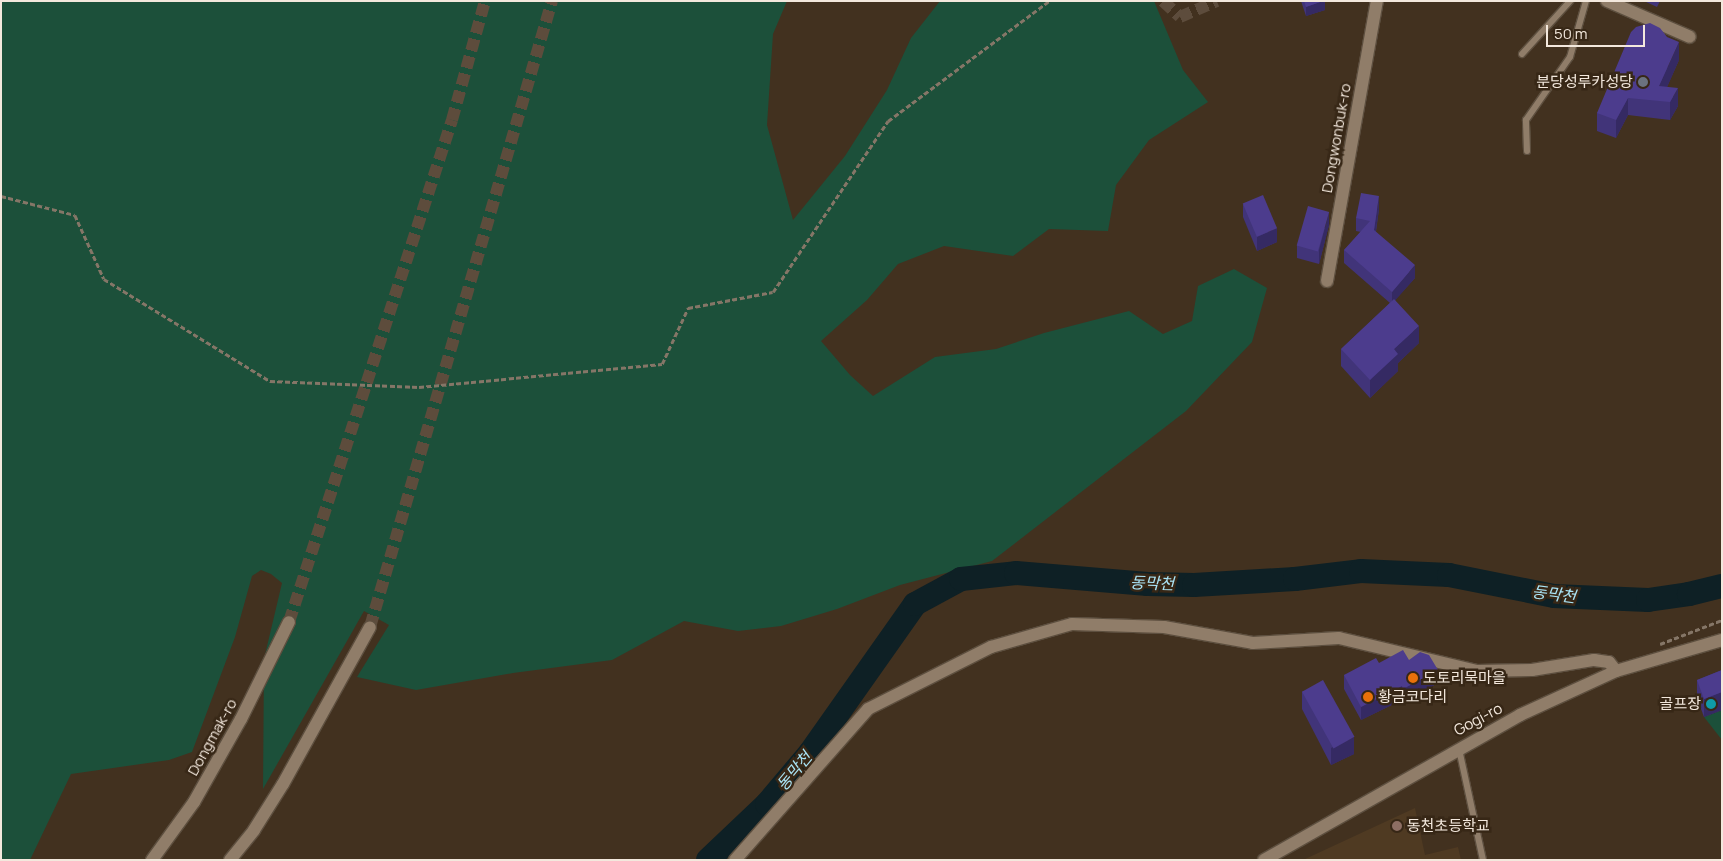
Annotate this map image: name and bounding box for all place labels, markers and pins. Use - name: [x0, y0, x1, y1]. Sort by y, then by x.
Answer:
- place label: 분당성루카성당: [1536, 73, 1633, 91]
- marker: 분당성루카성당: [1637, 76, 1649, 88]
- place label: 도토리묵마을: [1423, 669, 1506, 687]
- marker: 도토리묵마을: [1407, 672, 1419, 684]
- place label: 황금코다리: [1378, 688, 1447, 706]
- marker: 황금코다리: [1362, 691, 1374, 703]
- place label: 골프장: [1660, 695, 1701, 713]
- marker: 골프장: [1705, 698, 1717, 710]
- place label: 동천초등학교: [1407, 817, 1490, 835]
- marker: 동천초등학교: [1391, 820, 1403, 832]

